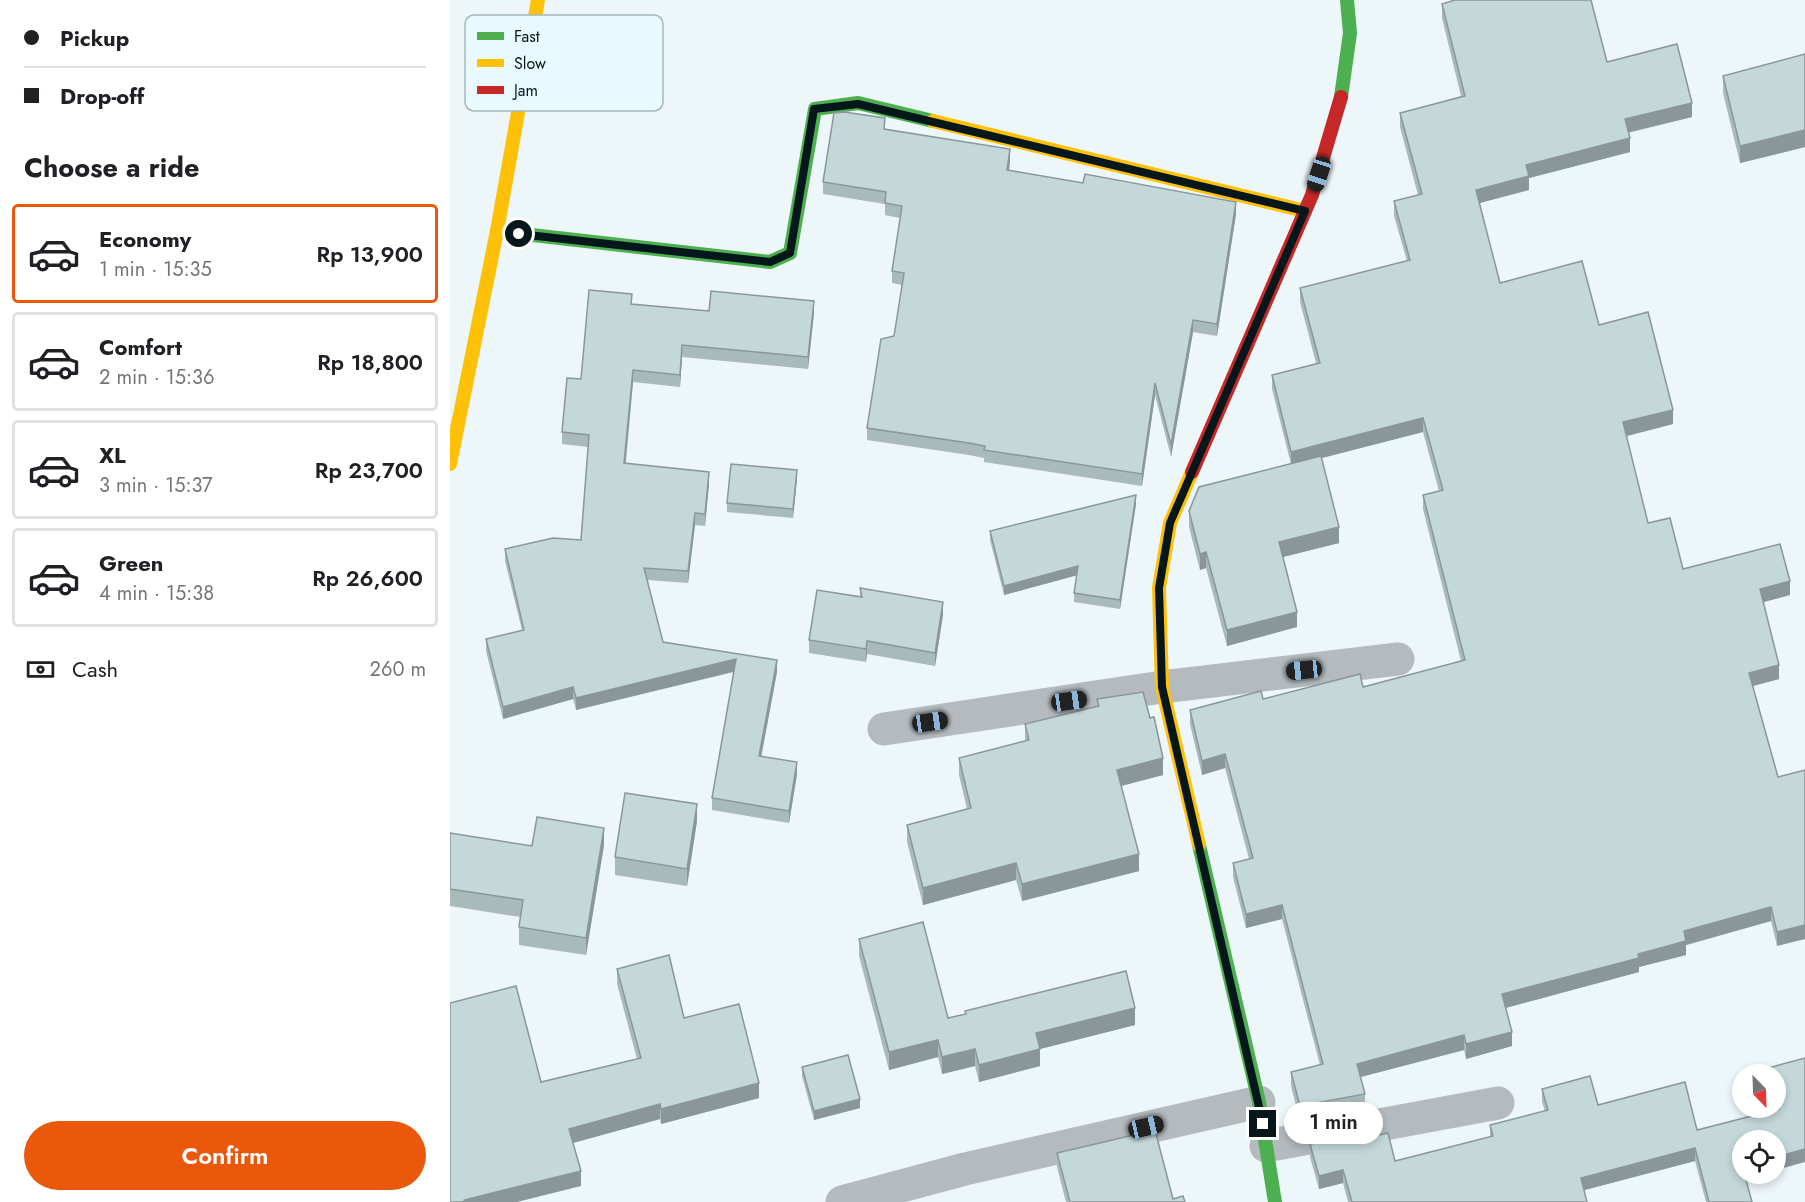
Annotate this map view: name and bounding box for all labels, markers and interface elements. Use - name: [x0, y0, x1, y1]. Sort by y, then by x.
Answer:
- legend: [465, 15, 663, 111]
- text: Pickup: [60, 22, 129, 54]
- text: Fast: [514, 25, 540, 48]
- text: Slow: [514, 52, 546, 75]
- text: Jam: [512, 79, 538, 102]
- text: Drop-off: [60, 80, 144, 112]
- text: Choose a ride: [24, 148, 199, 187]
- car: [1305, 154, 1333, 194]
- route start: [505, 220, 532, 247]
- text: Economy: [99, 223, 191, 255]
- icon: car: [27, 227, 81, 281]
- text: Rp 13,900: [317, 238, 423, 270]
- text: 1 min · 15:35: [99, 255, 212, 284]
- text: Comfort: [99, 331, 182, 363]
- icon: car: [27, 335, 81, 389]
- text: Rp 18,800: [317, 346, 423, 378]
- text: 2 min · 15:36: [99, 363, 214, 392]
- text: XL: [99, 439, 126, 471]
- icon: car: [27, 443, 81, 497]
- text: Rp 23,700: [315, 454, 423, 486]
- text: 3 min · 15:37: [99, 471, 213, 500]
- text: Green: [99, 547, 163, 579]
- icon: car: [27, 551, 81, 605]
- text: Rp 26,600: [312, 562, 423, 594]
- text: 4 min · 15:38: [99, 579, 214, 608]
- icon: cash: [24, 653, 57, 686]
- text: Cash: [72, 653, 118, 685]
- text: 260 m: [370, 655, 426, 684]
- car: [1285, 659, 1323, 681]
- car: [1050, 690, 1088, 712]
- car: [911, 711, 949, 733]
- north arrow: [1732, 1064, 1786, 1118]
- map controls: [1732, 1064, 1786, 1184]
- callout: 1 min: [1284, 1103, 1383, 1145]
- text: 1 min: [1309, 1108, 1358, 1137]
- route end: [1249, 1110, 1276, 1137]
- car: [1126, 1114, 1166, 1140]
- button: Confirm: [24, 1121, 426, 1190]
- button: locate: [1732, 1130, 1786, 1184]

